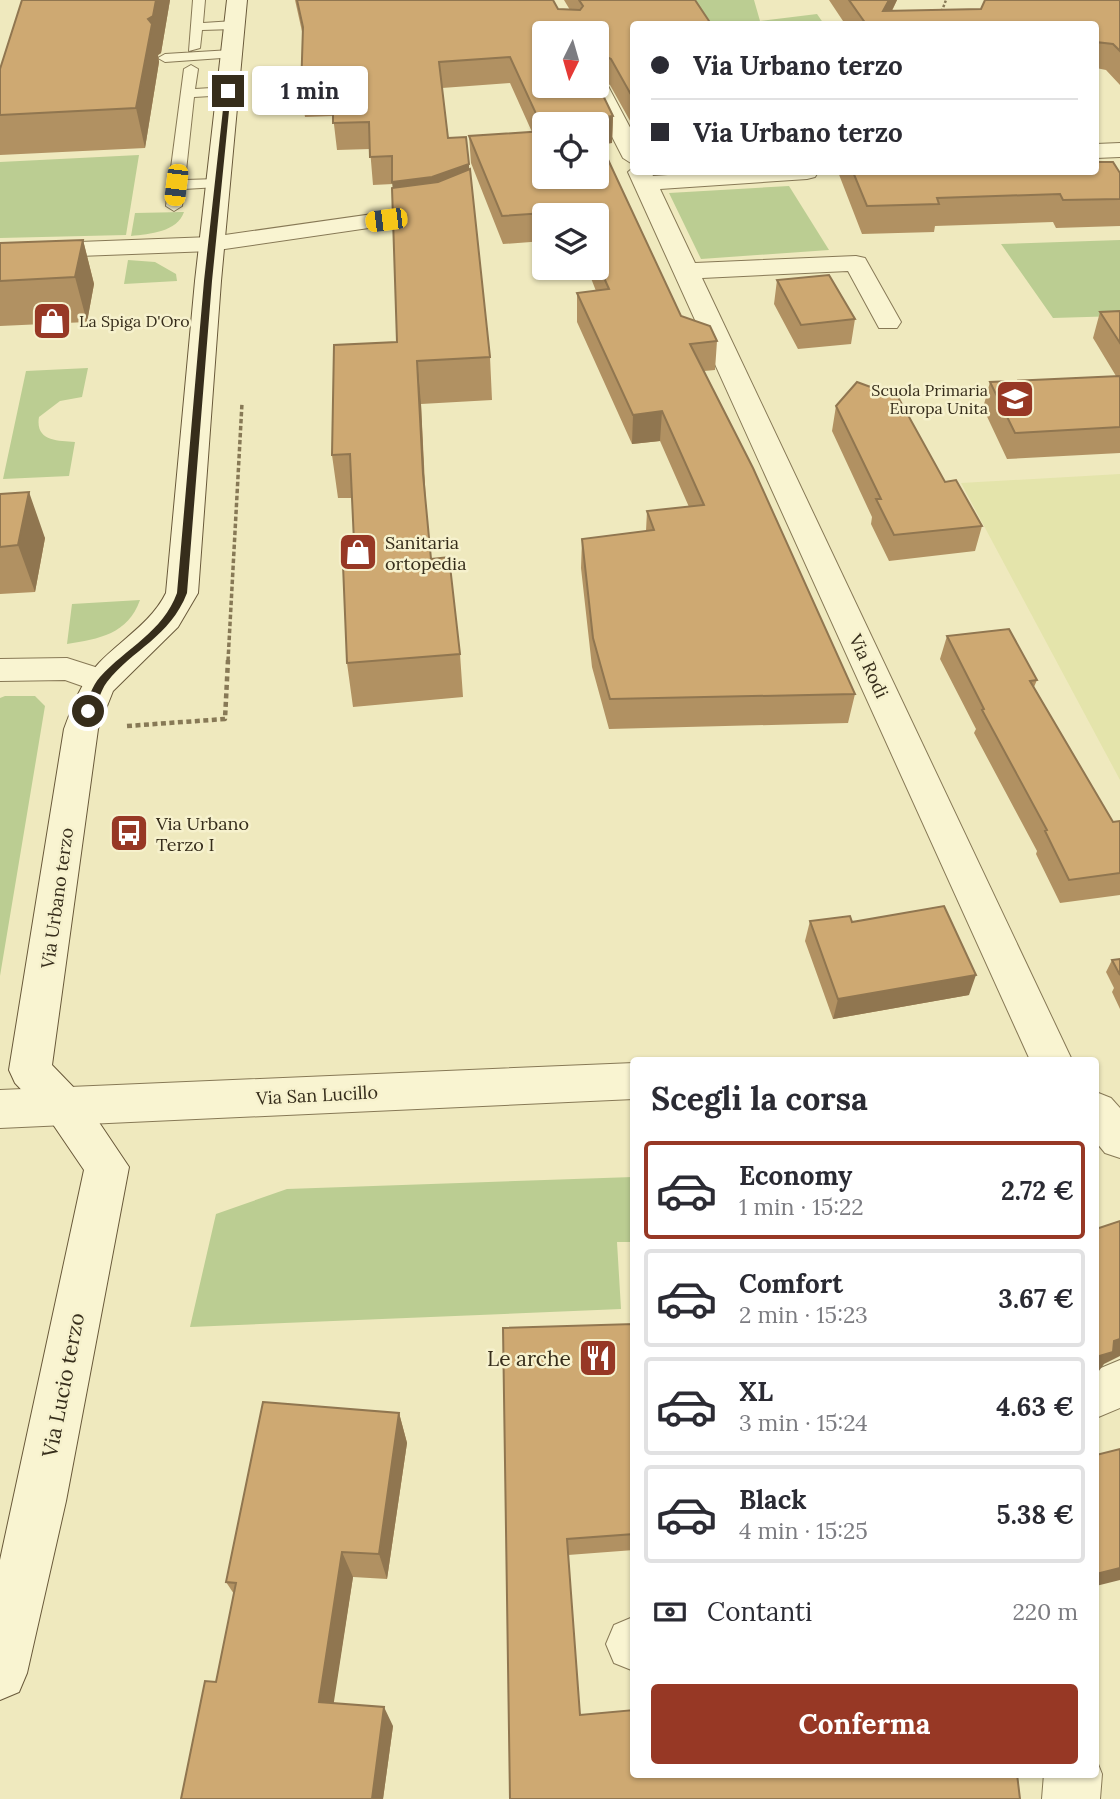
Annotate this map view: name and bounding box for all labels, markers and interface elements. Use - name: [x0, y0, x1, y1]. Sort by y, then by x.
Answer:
- north arrow: [532, 21, 609, 98]
- map controls: [532, 21, 609, 280]
- text: Via Urbano terzo: [693, 49, 903, 82]
- callout: 1 min: [252, 66, 368, 116]
- route end: [212, 75, 244, 107]
- text: 1 min: [281, 76, 339, 105]
- button: locate: [532, 112, 609, 189]
- text: Via Urbano terzo: [693, 116, 903, 149]
- car: [164, 163, 189, 207]
- button: layers: [532, 203, 609, 280]
- car: [364, 207, 409, 233]
- shop icon: La Spiga D'Oro: [31, 300, 73, 342]
- place label: La Spiga D'Oro: [79, 311, 190, 331]
- school or university icon: Scuola Primaria Europa Unita: [994, 378, 1036, 420]
- place label: Scuola Primaria Europa Unita: [871, 380, 988, 418]
- shop icon: Sanitaria ortopedia: [337, 531, 379, 573]
- place label: Sanitaria ortopedia: [385, 531, 466, 575]
- street label: Via Rodi: [844, 629, 894, 702]
- route start: [72, 695, 104, 727]
- bus stop icon: Via Urbano Terzo I: [108, 812, 150, 854]
- place label: Via Urbano Terzo I: [155, 812, 249, 856]
- street label: Via Urbano terzo: [36, 826, 78, 971]
- text: Scegli la corsa: [651, 1078, 868, 1119]
- street label: Via San Lucillo: [255, 1080, 378, 1110]
- icon: car: [655, 1159, 718, 1222]
- text: Economy: [739, 1159, 852, 1192]
- text: 2.72 €: [1001, 1174, 1074, 1207]
- text: 1 min · 15:22: [739, 1192, 864, 1221]
- icon: car: [655, 1267, 718, 1330]
- text: Comfort: [739, 1267, 843, 1300]
- text: 3.67 €: [998, 1282, 1074, 1315]
- text: 2 min · 15:23: [739, 1300, 868, 1329]
- street label: Via Lucio terzo: [36, 1310, 90, 1461]
- restaurant icon: Le arche: [577, 1337, 619, 1379]
- place label: Le arche: [487, 1345, 571, 1372]
- icon: car: [655, 1375, 718, 1438]
- text: XL: [739, 1375, 773, 1408]
- text: 4.63 €: [996, 1390, 1074, 1423]
- text: 3 min · 15:24: [739, 1408, 868, 1437]
- icon: car: [655, 1483, 718, 1546]
- text: Black: [739, 1483, 807, 1516]
- text: 5.38 €: [997, 1498, 1074, 1531]
- text: 4 min · 15:25: [739, 1516, 868, 1545]
- icon: cash: [651, 1593, 689, 1631]
- text: Contanti: [707, 1595, 812, 1628]
- text: 220 m: [1012, 1597, 1078, 1626]
- button: Conferma: [651, 1684, 1078, 1764]

